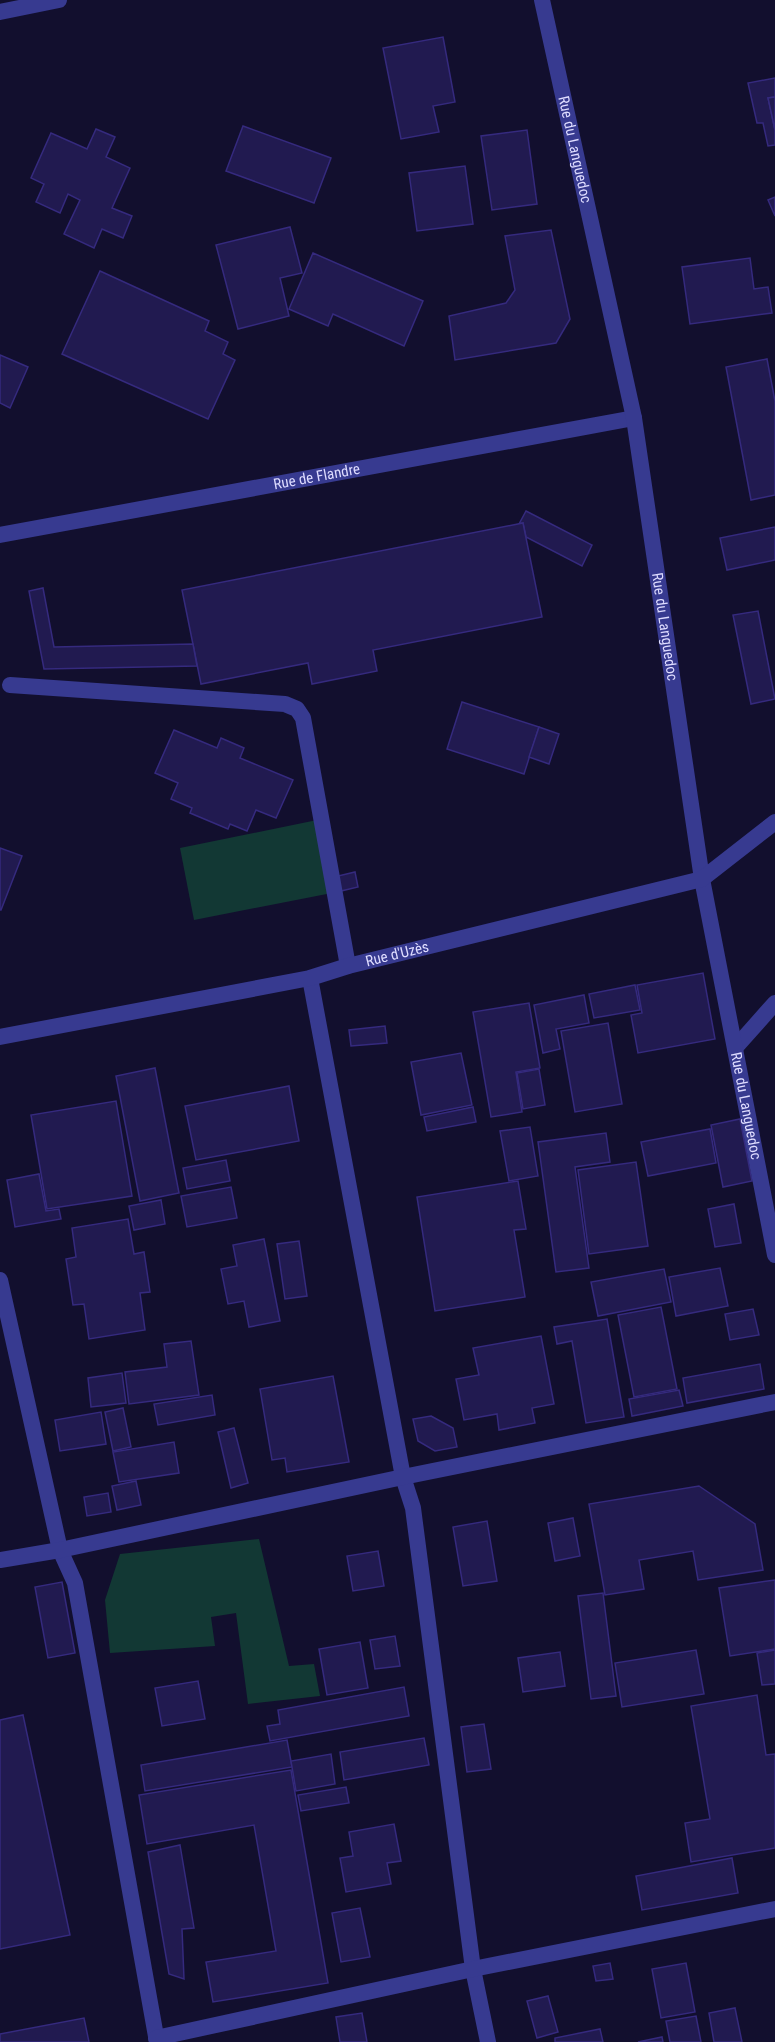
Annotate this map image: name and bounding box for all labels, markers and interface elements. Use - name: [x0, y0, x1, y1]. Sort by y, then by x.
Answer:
- street label: Rue du Languedoc: [554, 94, 595, 205]
- street label: Rue de Flandre: [272, 460, 361, 493]
- street label: Rue du Languedoc: [648, 571, 682, 682]
- street label: Rue d'Uzès: [364, 937, 431, 970]
- street label: Rue du Languedoc: [727, 1051, 765, 1161]

